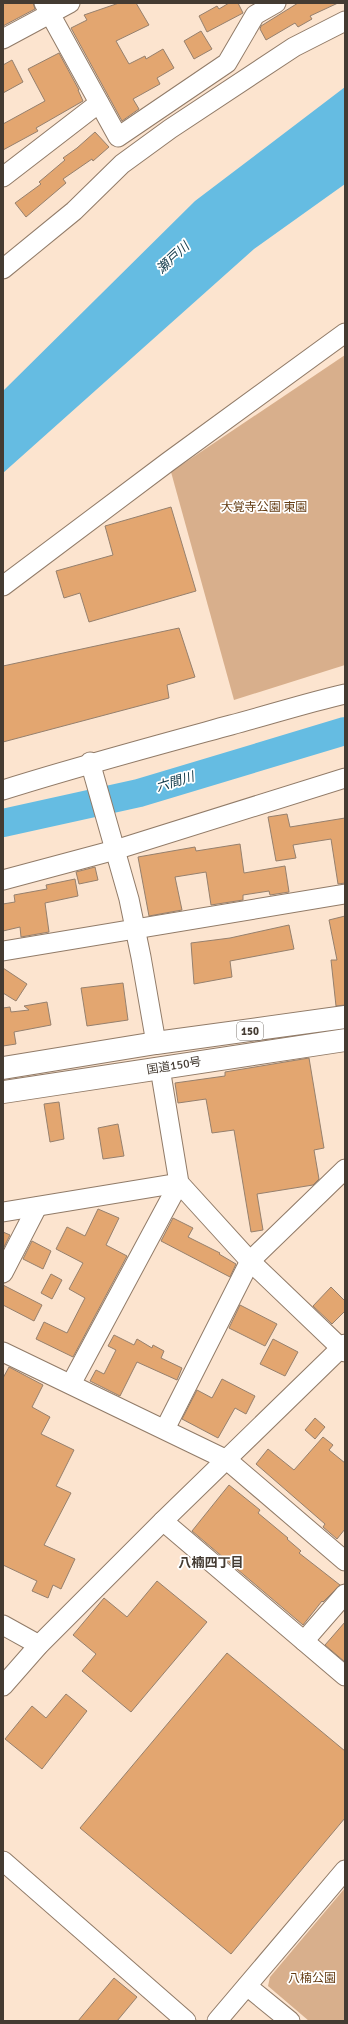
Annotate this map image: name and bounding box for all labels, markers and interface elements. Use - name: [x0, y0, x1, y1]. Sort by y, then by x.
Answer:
- water label: 瀬戸川: [153, 237, 194, 277]
- park label: 大覚寺公園 東園: [221, 500, 307, 515]
- water label: 六間川: [154, 768, 198, 795]
- road number: 150: [237, 1022, 263, 1040]
- street label: 国道150号: [145, 1054, 203, 1078]
- district label: 八楠四丁目: [178, 1555, 244, 1571]
- park label: 八楠公園: [288, 1971, 336, 1986]

